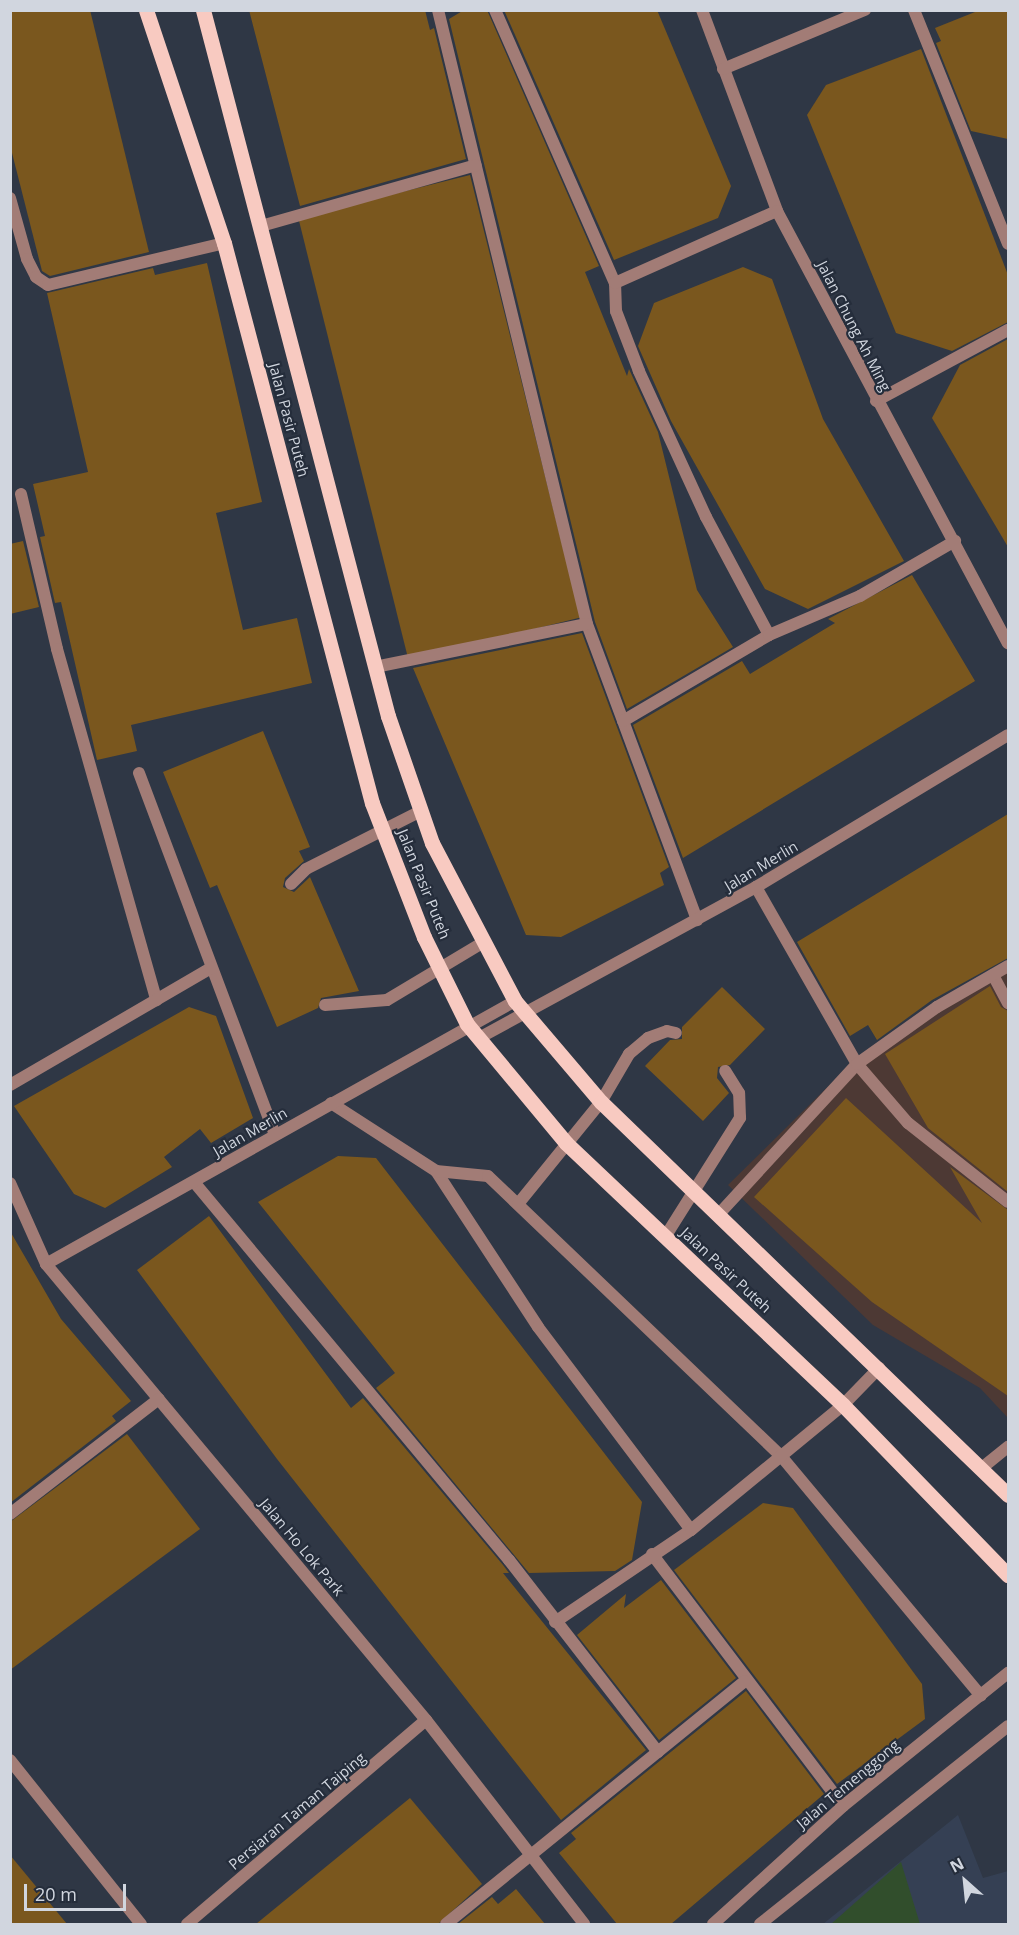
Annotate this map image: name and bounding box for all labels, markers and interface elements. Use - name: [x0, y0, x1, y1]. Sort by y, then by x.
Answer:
- street label: Jalan Chung Ah Ming: [813, 258, 895, 394]
- street label: Jalan Pasir Puteh: [265, 361, 313, 479]
- street label: Jalan Pasir Puteh: [394, 826, 454, 942]
- street label: Jalan Merlin: [721, 837, 801, 895]
- street label: Jalan Merlin: [210, 1104, 290, 1160]
- street label: Jalan Pasir Puteh: [677, 1223, 775, 1317]
- street label: Jalan Ho Lok Park: [256, 1495, 348, 1599]
- street label: Jalan Temenggong: [793, 1736, 903, 1832]
- street label: Persiaran Taman Taiping: [225, 1749, 369, 1873]
- north arrow: [935, 1851, 995, 1911]
- text: N: [946, 1852, 968, 1878]
- scale bar: [27, 1872, 129, 1910]
- text: 20 m: [35, 1882, 77, 1906]

